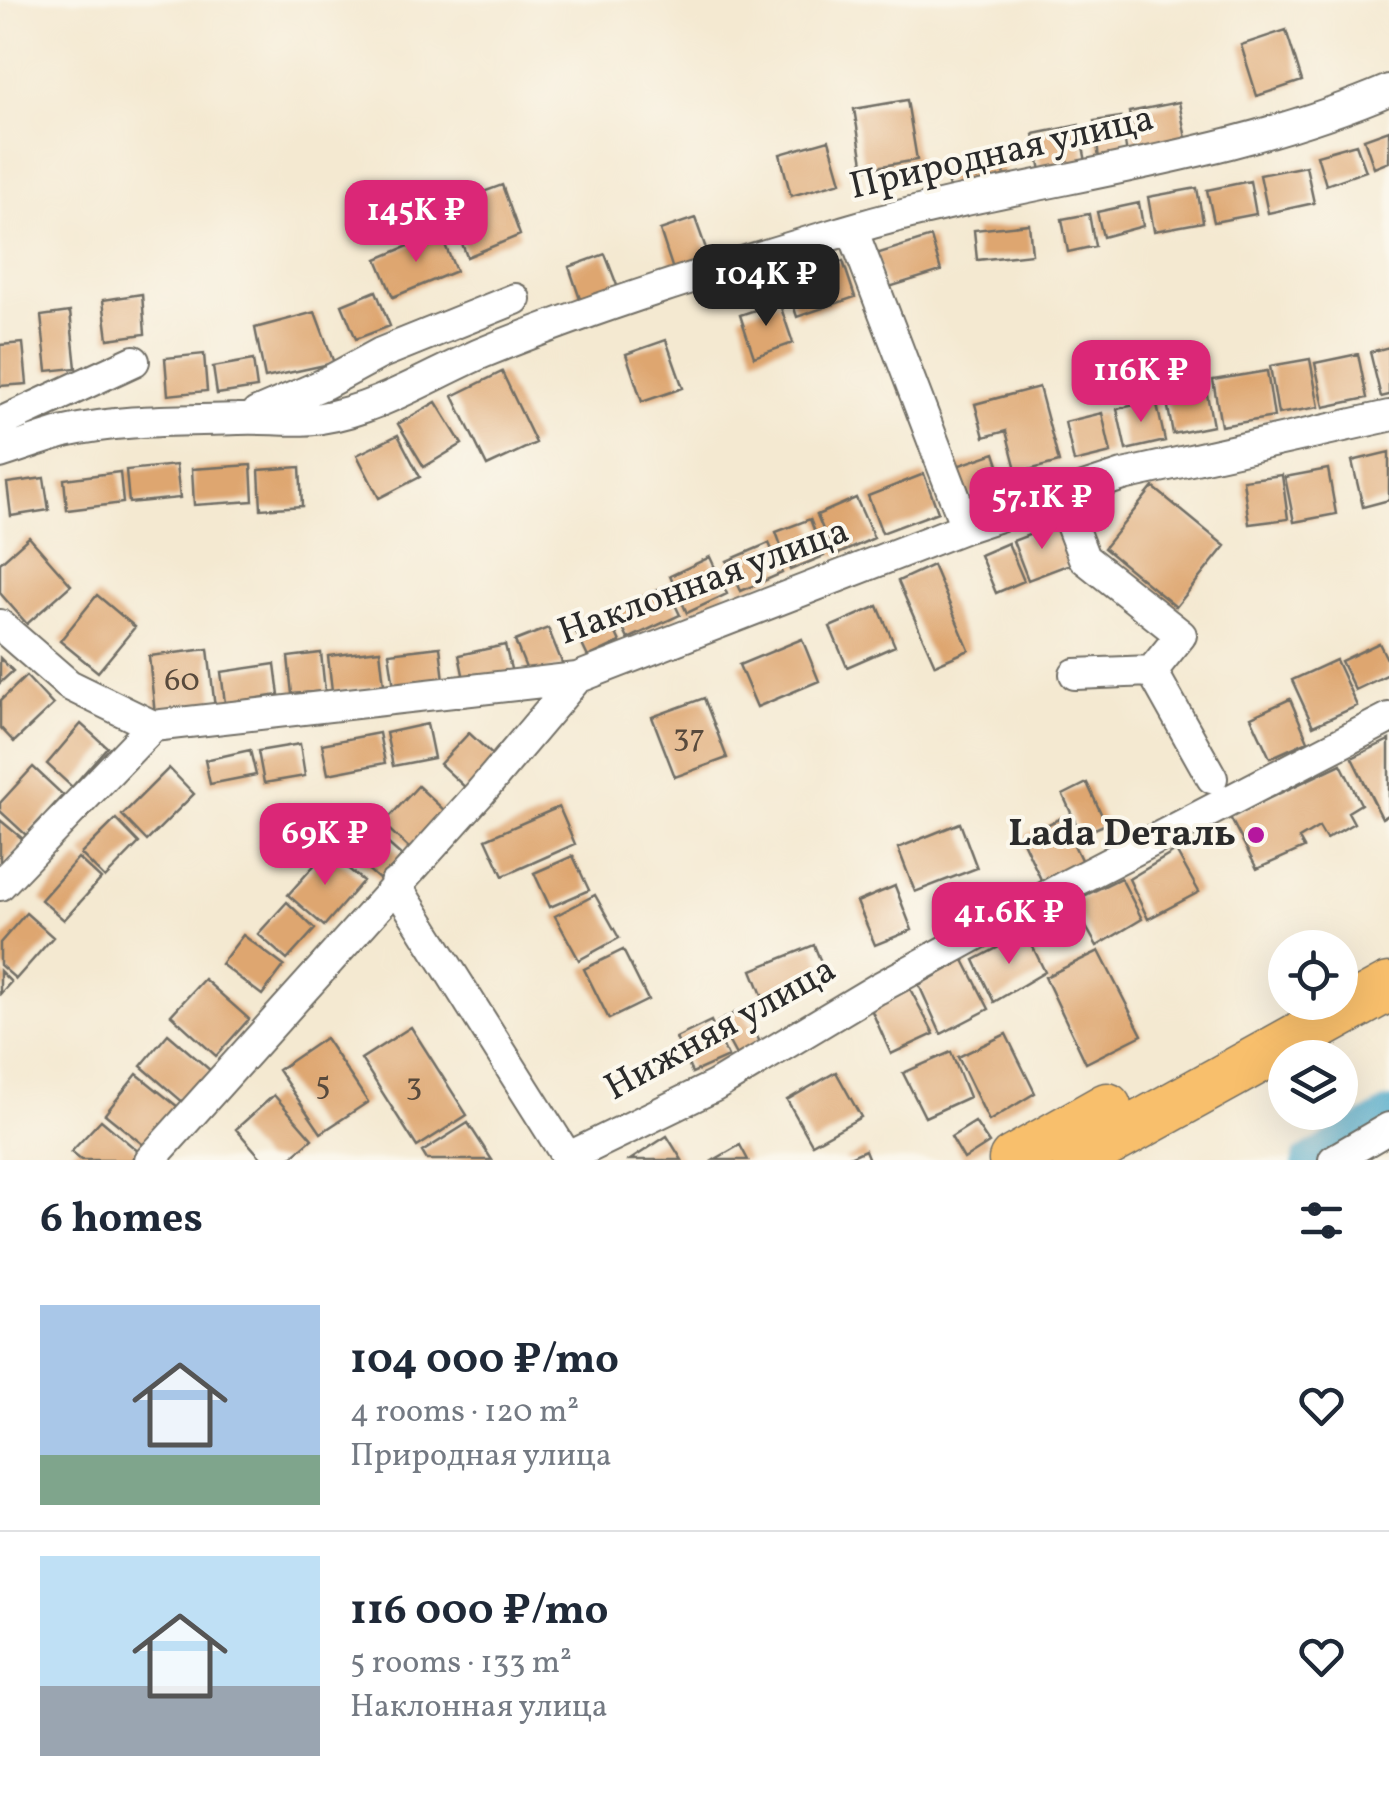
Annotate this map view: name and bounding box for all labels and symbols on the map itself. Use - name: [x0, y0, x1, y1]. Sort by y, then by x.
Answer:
- street label: Природная улица: [845, 93, 1159, 215]
- pin: 145K ₽: [335, 180, 497, 265]
- pin: 104K ₽: [685, 244, 847, 329]
- pin: 116K ₽: [1060, 340, 1222, 425]
- pin: 57.1K ₽: [950, 467, 1134, 552]
- street label: Наклонная улица: [551, 506, 857, 660]
- house number: 60: [164, 660, 200, 704]
- house number: 37: [673, 716, 705, 760]
- pin: 69K ₽: [255, 803, 395, 888]
- place label: Lada Dеталь: [1008, 809, 1236, 862]
- marker: Lada Dеталь: [1245, 824, 1267, 846]
- pin: 41.6K ₽: [917, 882, 1101, 967]
- street label: Нижняя улица: [596, 945, 846, 1115]
- house number: 5: [315, 1064, 331, 1108]
- house number: 3: [406, 1065, 422, 1109]

